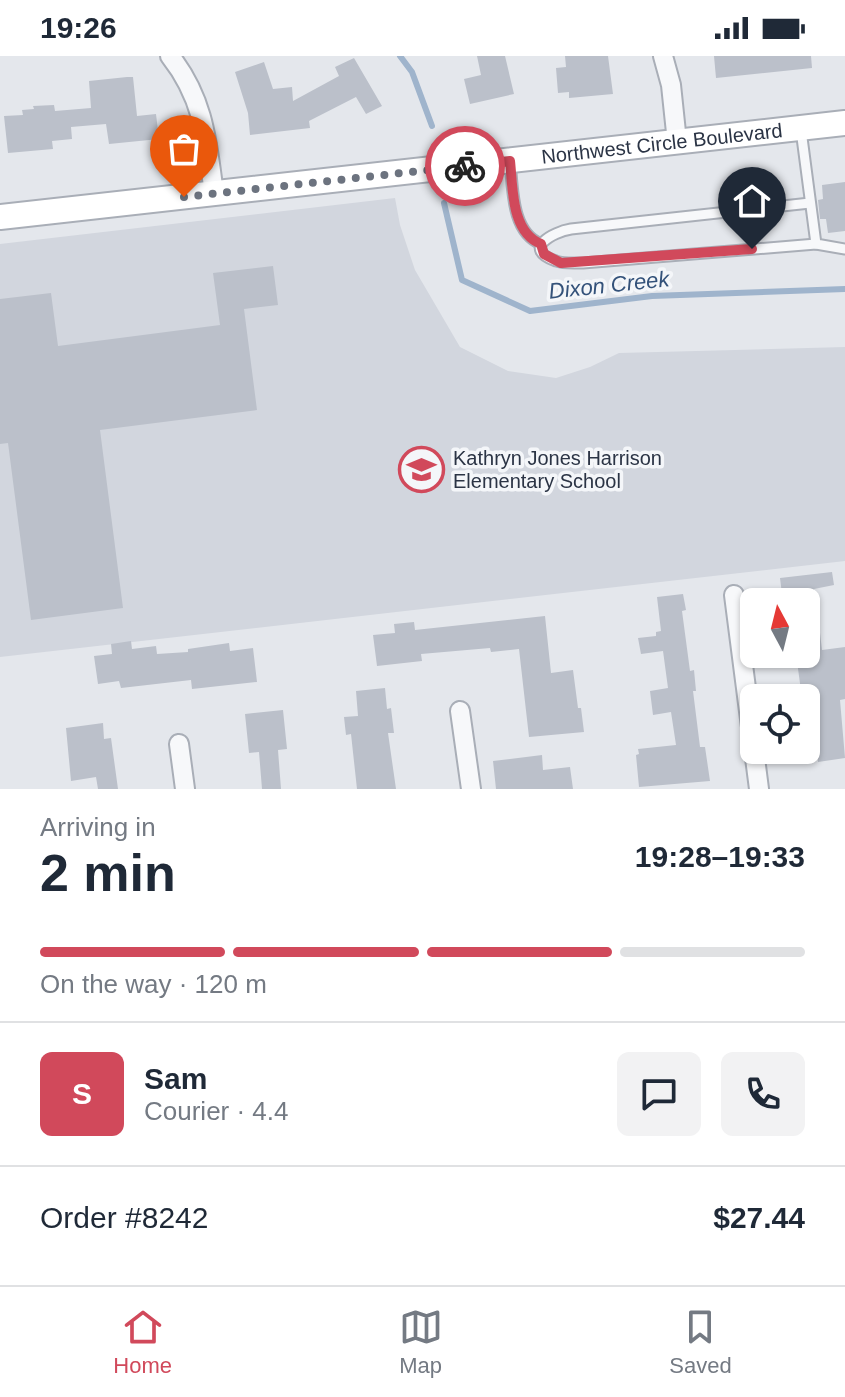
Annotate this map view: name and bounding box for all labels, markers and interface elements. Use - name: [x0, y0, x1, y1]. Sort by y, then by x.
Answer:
- text: 19:26: [40, 11, 117, 44]
- pin: [150, 115, 218, 197]
- street label: Northwest Circle Boulevard: [540, 119, 784, 168]
- courier: [425, 126, 505, 206]
- icon: bag: [162, 127, 206, 171]
- icon: bike: [443, 144, 487, 188]
- pin: [718, 167, 786, 249]
- icon: home: [730, 179, 774, 223]
- water label: Dixon Creek: [548, 266, 671, 304]
- school or university icon: Kathryn Jones Harrison Elementary School: [398, 445, 446, 493]
- place label: Kathryn Jones Harrison Elementary School: [453, 447, 662, 492]
- north arrow: [740, 588, 820, 668]
- map controls: [740, 588, 820, 764]
- button: locate: [740, 684, 820, 764]
- text: Arriving in: [40, 812, 156, 842]
- text: 19:28–19:33: [635, 840, 805, 873]
- text: 2 min: [40, 844, 176, 902]
- text: On the way · 120 m: [40, 969, 267, 999]
- button: chat: [617, 1052, 701, 1136]
- button: phone: [721, 1052, 805, 1136]
- text: Sam: [144, 1062, 207, 1095]
- text: S: [72, 1077, 92, 1110]
- text: Courier · 4.4: [144, 1096, 289, 1126]
- text: Order #8242: [40, 1201, 208, 1234]
- text: $27.44: [713, 1201, 805, 1234]
- tab: Home: [113, 1305, 172, 1379]
- tab: Map: [399, 1305, 443, 1379]
- tab: Saved: [669, 1305, 732, 1379]

